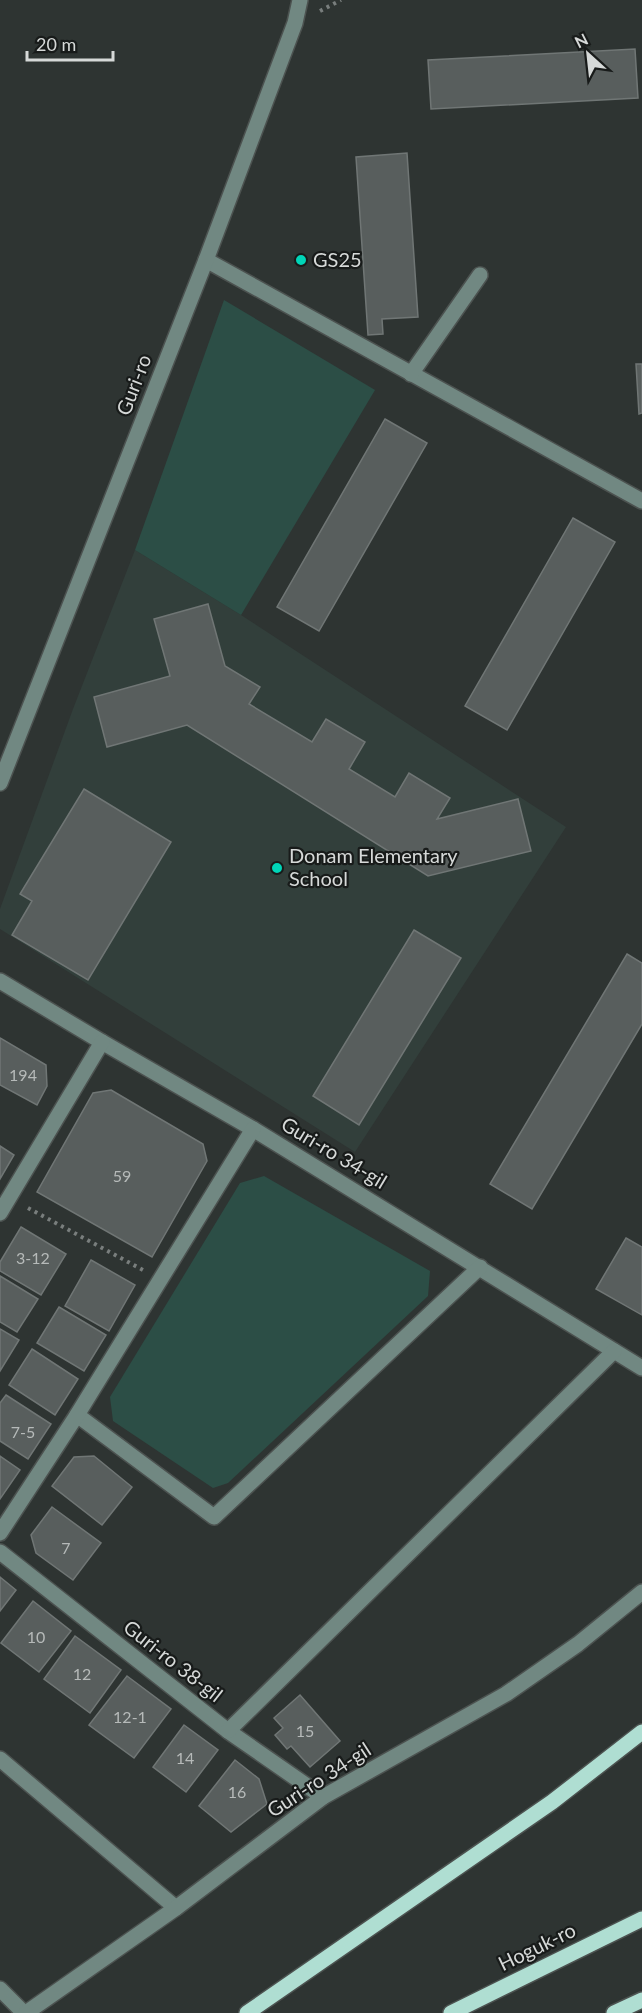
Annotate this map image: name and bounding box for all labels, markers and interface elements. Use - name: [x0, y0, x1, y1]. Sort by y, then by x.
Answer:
- scale bar: [27, 24, 112, 62]
- north arrow: [558, 24, 618, 84]
- text: N: [571, 29, 591, 51]
- text: 20 m: [36, 33, 76, 55]
- place label: GS25: [313, 247, 362, 271]
- marker: GS25: [294, 253, 308, 267]
- street label: Guri-ro: [111, 351, 156, 418]
- place label: Donam Elementary School: [289, 843, 458, 890]
- marker: Donam Elementary School: [270, 861, 284, 875]
- house number: 194: [9, 1065, 37, 1084]
- street label: Guri-ro 34-gil: [277, 1111, 392, 1193]
- house number: 59: [113, 1166, 131, 1185]
- house number: 3-12: [16, 1248, 50, 1267]
- house number: 7-5: [11, 1422, 35, 1441]
- house number: 7: [61, 1538, 71, 1557]
- street label: Guri-ro 38-gil: [119, 1614, 228, 1706]
- house number: 10: [27, 1627, 45, 1646]
- house number: 12: [73, 1664, 91, 1683]
- house number: 12-1: [113, 1707, 147, 1726]
- house number: 15: [296, 1721, 314, 1740]
- street label: Guri-ro 34-gil: [262, 1737, 375, 1822]
- house number: 14: [176, 1748, 194, 1767]
- house number: 16: [228, 1782, 246, 1801]
- street label: Hoguk-ro: [494, 1917, 579, 1975]

